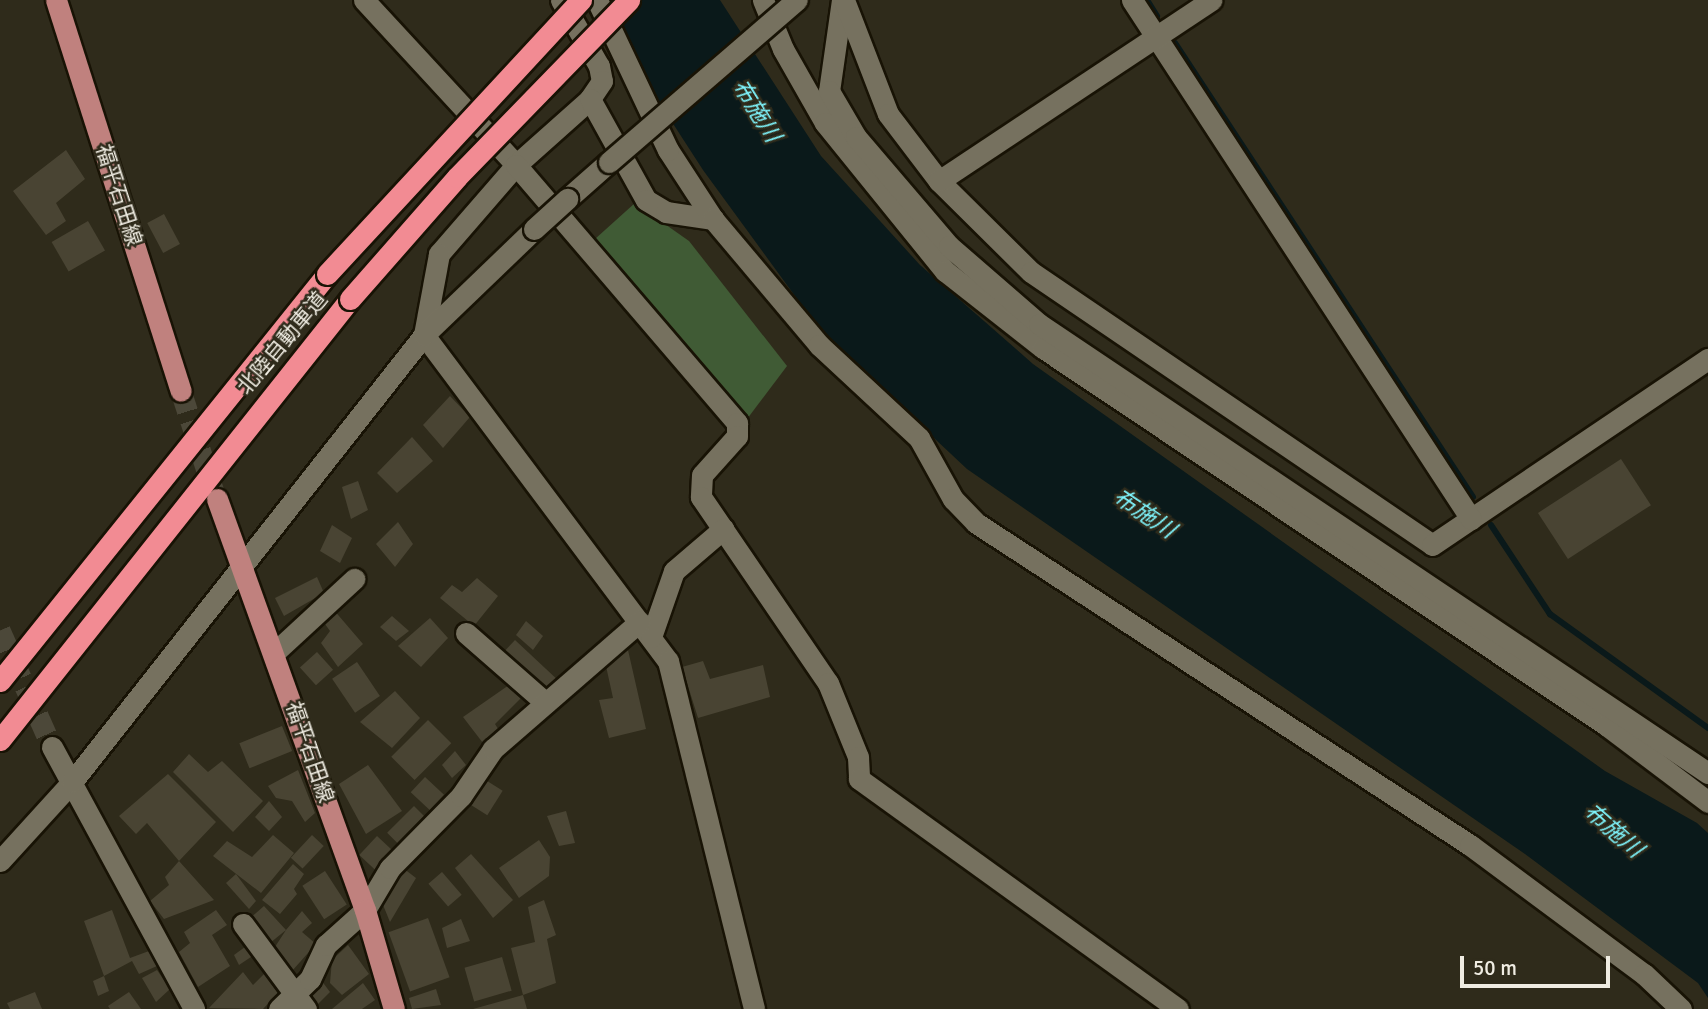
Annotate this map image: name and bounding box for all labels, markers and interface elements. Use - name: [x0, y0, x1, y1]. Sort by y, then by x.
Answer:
- water label: 布施川: [726, 74, 786, 148]
- street label: 福平石田線: [91, 141, 147, 249]
- street label: 北陸自動車道: [232, 287, 332, 399]
- water label: 布施川: [1108, 483, 1180, 545]
- street label: 福平石田線: [281, 698, 339, 806]
- water label: 布施川: [1578, 798, 1648, 864]
- scale bar: [1463, 942, 1614, 986]
- text: 50 m: [1473, 955, 1517, 981]

